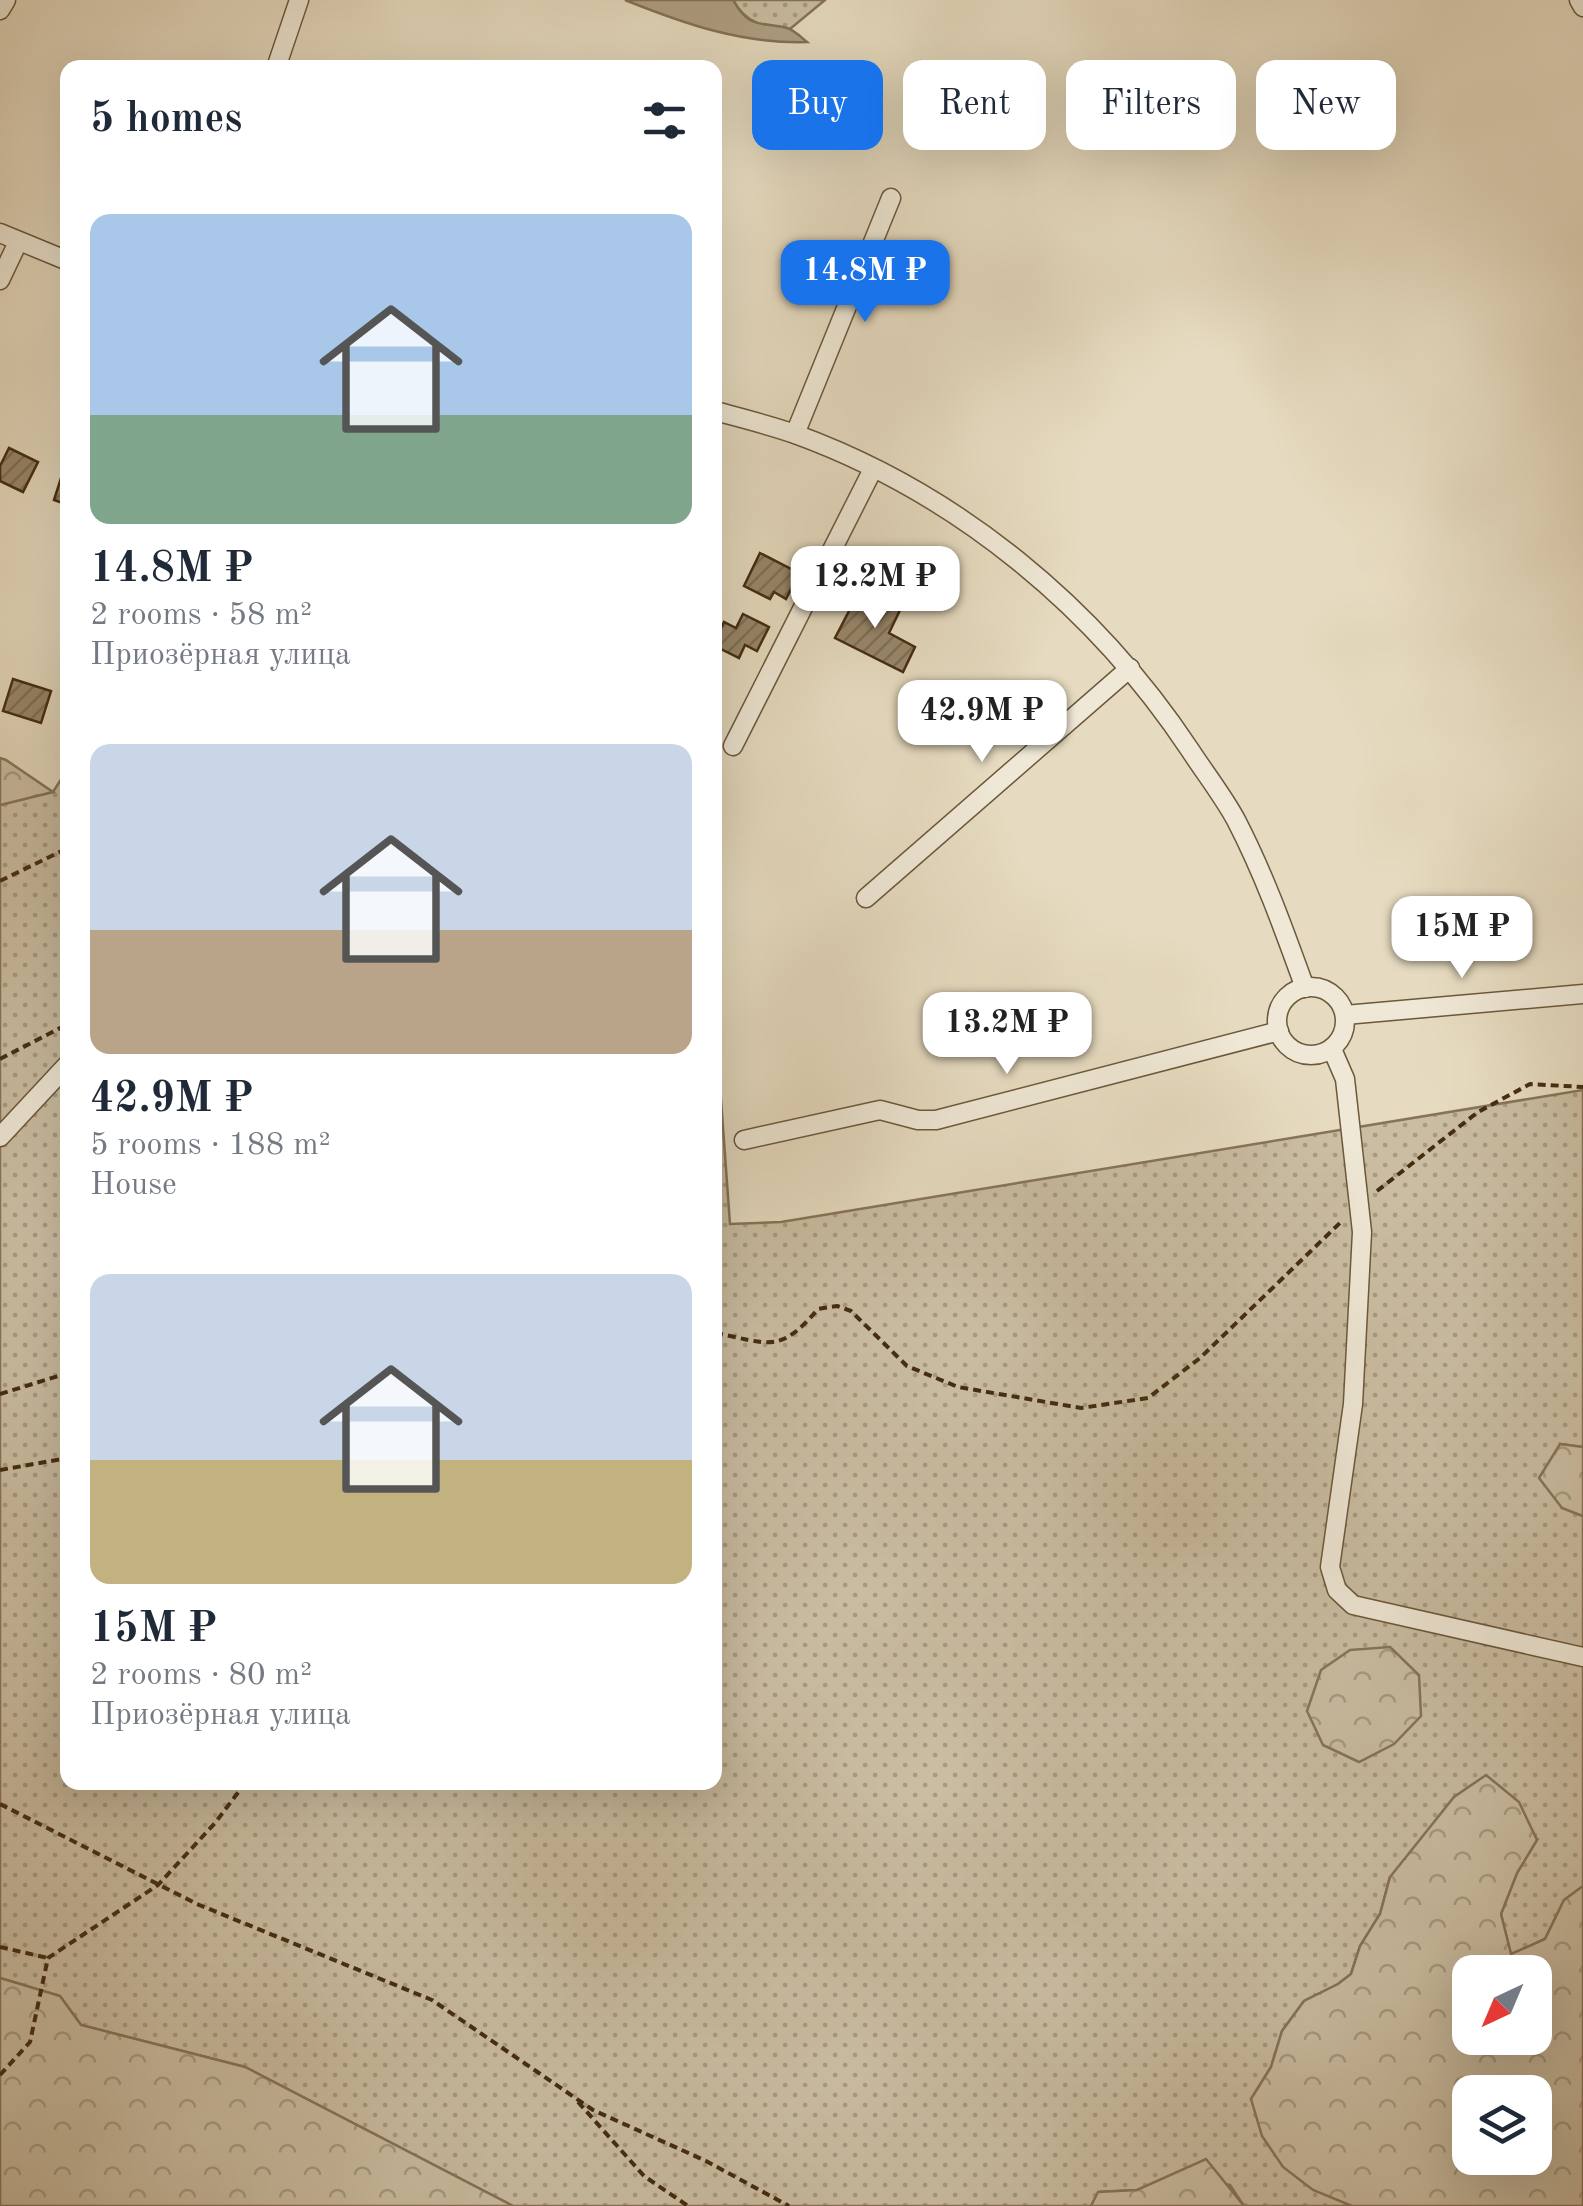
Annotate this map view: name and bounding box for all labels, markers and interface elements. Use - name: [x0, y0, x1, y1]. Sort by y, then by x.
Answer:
- chip: Buy: [752, 60, 883, 150]
- chip: Rent: [903, 60, 1046, 150]
- chip: Filters: [1066, 60, 1236, 150]
- chip: New: [1256, 60, 1396, 150]
- icon: filters: [637, 93, 692, 148]
- text: 5 homes: [90, 99, 242, 141]
- pin: 14.8M ₽: [773, 240, 957, 325]
- text: 14.8M ₽: [803, 256, 927, 288]
- icon: home: [301, 279, 481, 459]
- pin: 12.2M ₽: [783, 546, 967, 631]
- text: 14.8M ₽: [90, 549, 253, 591]
- text: 12.2M ₽: [813, 562, 937, 594]
- text: 2 rooms · 58 m²: [90, 600, 312, 632]
- text: Приозёрная улица: [90, 640, 351, 672]
- pin: 42.9M ₽: [890, 680, 1074, 765]
- text: 42.9M ₽: [920, 696, 1044, 728]
- icon: home: [301, 809, 481, 989]
- pin: 15M ₽: [1392, 896, 1532, 981]
- text: 15M ₽: [1413, 912, 1511, 944]
- pin: 13.2M ₽: [915, 992, 1099, 1077]
- text: 13.2M ₽: [945, 1008, 1069, 1040]
- text: 42.9M ₽: [90, 1079, 253, 1121]
- text: 5 rooms · 188 m²: [90, 1130, 331, 1162]
- text: House: [90, 1170, 177, 1202]
- icon: home: [301, 1339, 481, 1519]
- text: 15M ₽: [90, 1609, 217, 1651]
- text: 2 rooms · 80 m²: [90, 1660, 312, 1692]
- text: Приозёрная улица: [90, 1700, 351, 1732]
- north arrow: [1452, 1955, 1552, 2055]
- map controls: [1452, 1955, 1552, 2175]
- button: layers: [1452, 2075, 1552, 2175]

